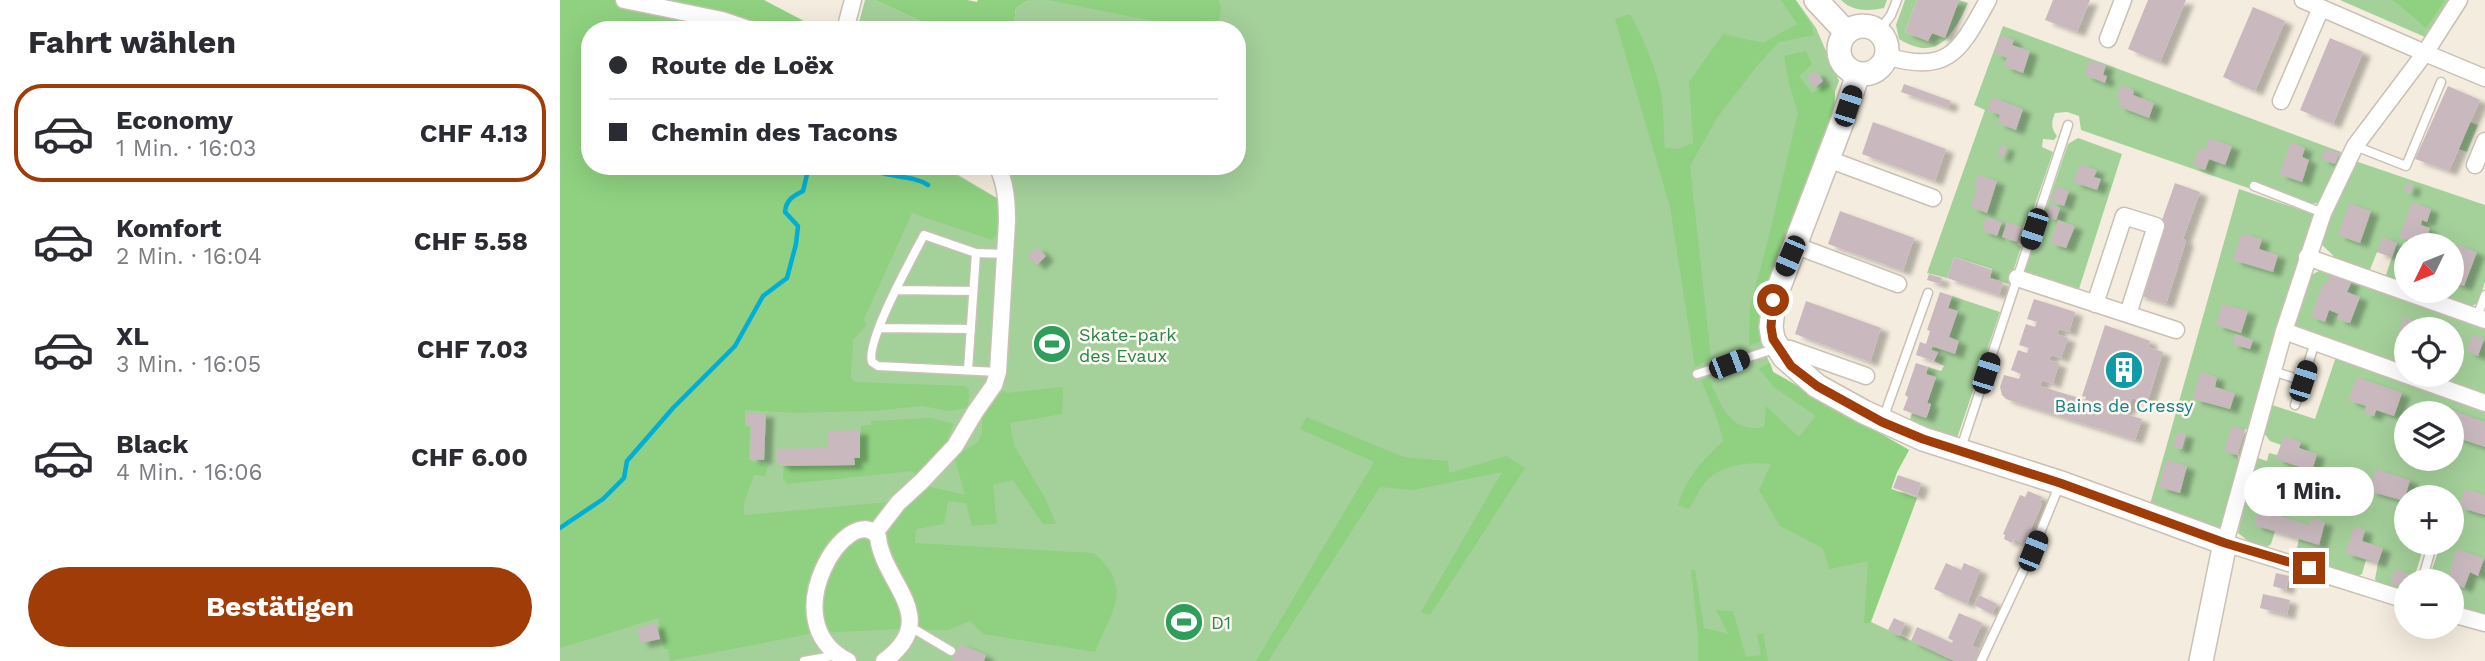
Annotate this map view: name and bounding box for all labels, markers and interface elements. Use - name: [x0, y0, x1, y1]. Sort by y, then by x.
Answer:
- text: Fahrt wählen: [28, 23, 236, 61]
- text: Route de Loëx: [651, 50, 834, 80]
- car: [1832, 83, 1865, 129]
- icon: car: [32, 102, 95, 165]
- text: Economy: [116, 105, 233, 135]
- text: Chemin des Tacons: [651, 117, 898, 147]
- text: CHF 4.13: [420, 118, 528, 148]
- text: 1 Min. · 16:03: [116, 135, 256, 162]
- car: [2018, 206, 2051, 252]
- icon: car: [32, 210, 95, 273]
- text: Komfort: [116, 213, 221, 243]
- text: CHF 5.58: [414, 226, 528, 256]
- car: [1773, 233, 1808, 279]
- north arrow: [2394, 233, 2464, 303]
- map controls: [2394, 233, 2464, 639]
- text: 2 Min. · 16:04: [116, 243, 262, 270]
- route start: [1757, 284, 1789, 316]
- button: locate: [2394, 317, 2464, 387]
- icon: car: [32, 318, 95, 381]
- text: XL: [116, 321, 149, 351]
- sports icon: Skate-park des Evaux: [1031, 323, 1073, 365]
- place label: Skate-park des Evaux: [1079, 324, 1177, 366]
- text: CHF 7.03: [417, 334, 528, 364]
- car: [1706, 347, 1753, 381]
- building icon: Bains de Cressy: [2103, 349, 2145, 391]
- car: [1970, 350, 2003, 396]
- text: 3 Min. · 16:05: [116, 351, 261, 378]
- car: [2287, 358, 2320, 404]
- place label: Bains de Cressy: [2055, 395, 2194, 416]
- button: layers: [2394, 401, 2464, 471]
- icon: car: [32, 426, 95, 489]
- text: Black: [116, 429, 188, 459]
- text: CHF 6.00: [411, 442, 528, 472]
- text: 4 Min. · 16:06: [116, 459, 263, 486]
- callout: 1 Min.: [2244, 466, 2374, 516]
- text: 1 Min.: [2276, 478, 2342, 505]
- button: +: [2394, 485, 2464, 555]
- car: [2016, 528, 2051, 574]
- route end: [2293, 552, 2325, 584]
- button: Bestätigen: [28, 567, 532, 647]
- button: −: [2394, 569, 2464, 639]
- sports icon: D1: [1163, 601, 1205, 643]
- place label: D1: [1211, 612, 1231, 633]

